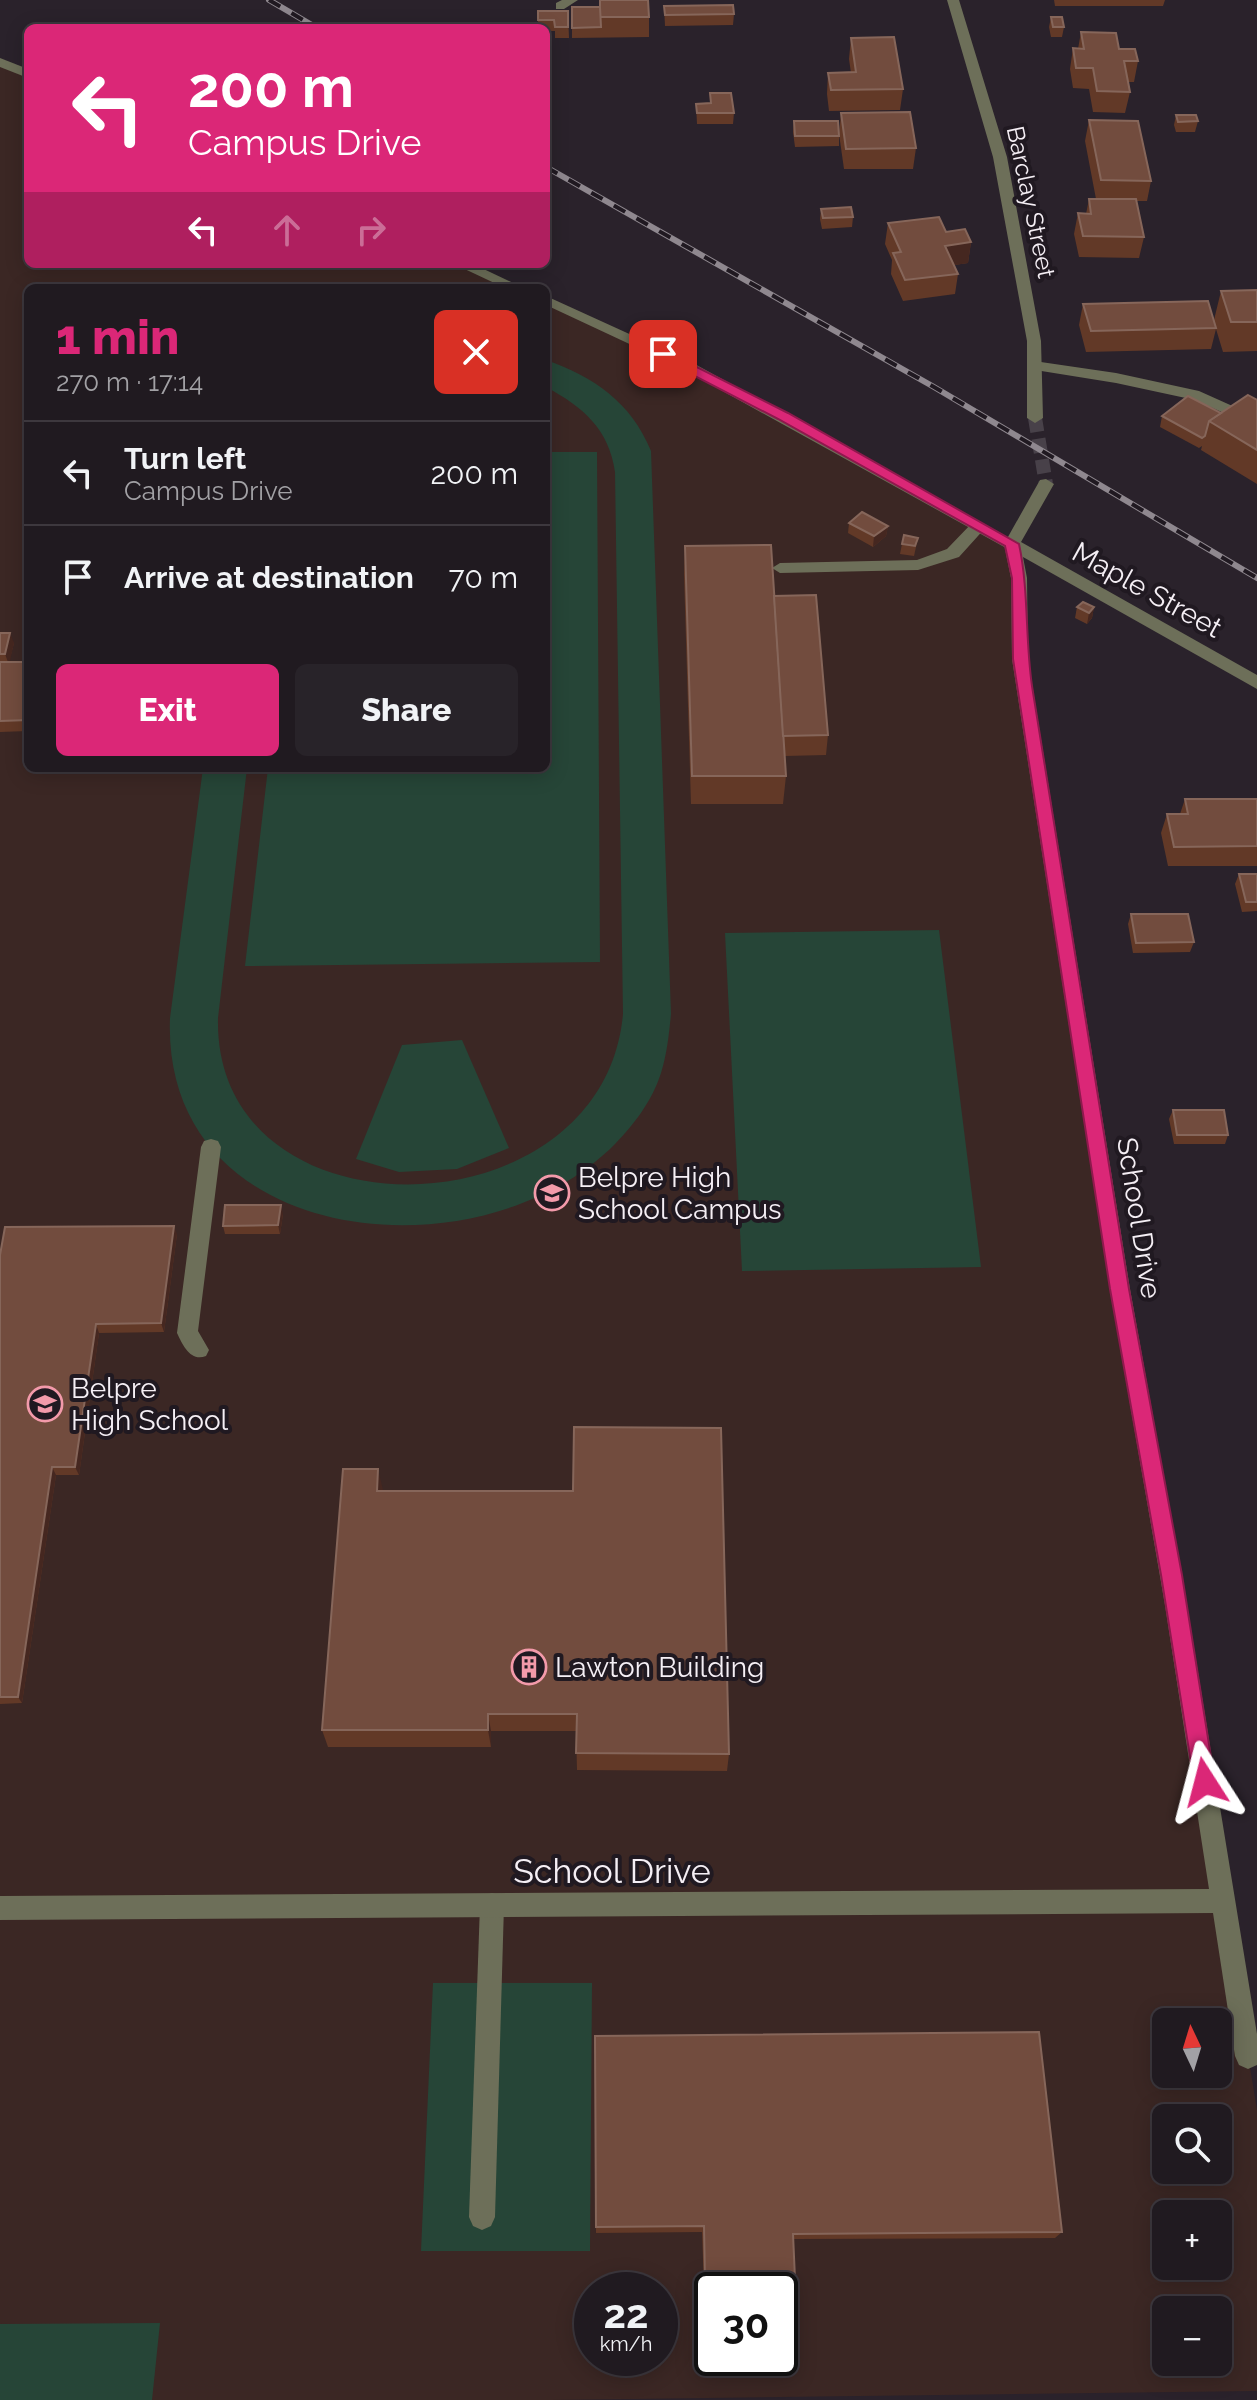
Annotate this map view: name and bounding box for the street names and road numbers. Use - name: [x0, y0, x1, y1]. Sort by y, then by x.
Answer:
- street label: Barclay Street: [1001, 123, 1061, 281]
- street label: Maple Street: [1067, 535, 1228, 645]
- street label: School Drive: [1110, 1135, 1168, 1301]
- street label: School Drive: [513, 1851, 711, 1891]

